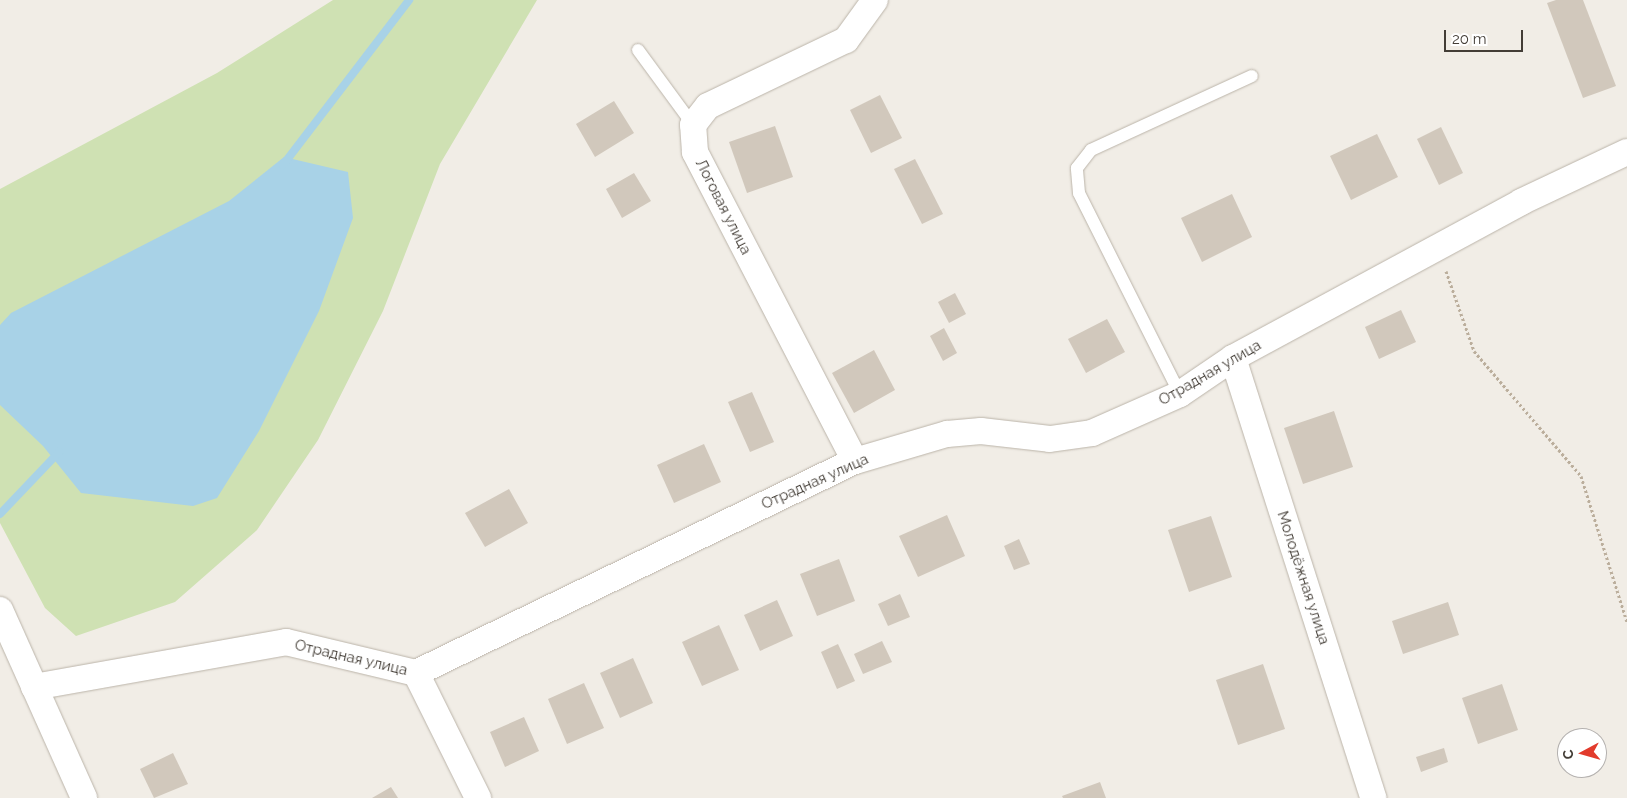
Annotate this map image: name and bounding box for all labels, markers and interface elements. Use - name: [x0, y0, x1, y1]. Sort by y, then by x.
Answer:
- scale bar: [1447, 20, 1526, 52]
- text: 20 m: [1452, 30, 1487, 48]
- street label: Логовая улица: [691, 156, 755, 258]
- street label: Отрадная улица: [1155, 336, 1265, 410]
- street label: Отрадная улица: [759, 450, 871, 514]
- street label: Молодёжная улица: [1273, 509, 1333, 647]
- street label: Отрадная улица: [293, 636, 409, 680]
- north arrow: [1557, 728, 1607, 778]
- text: С: [1560, 749, 1577, 760]

